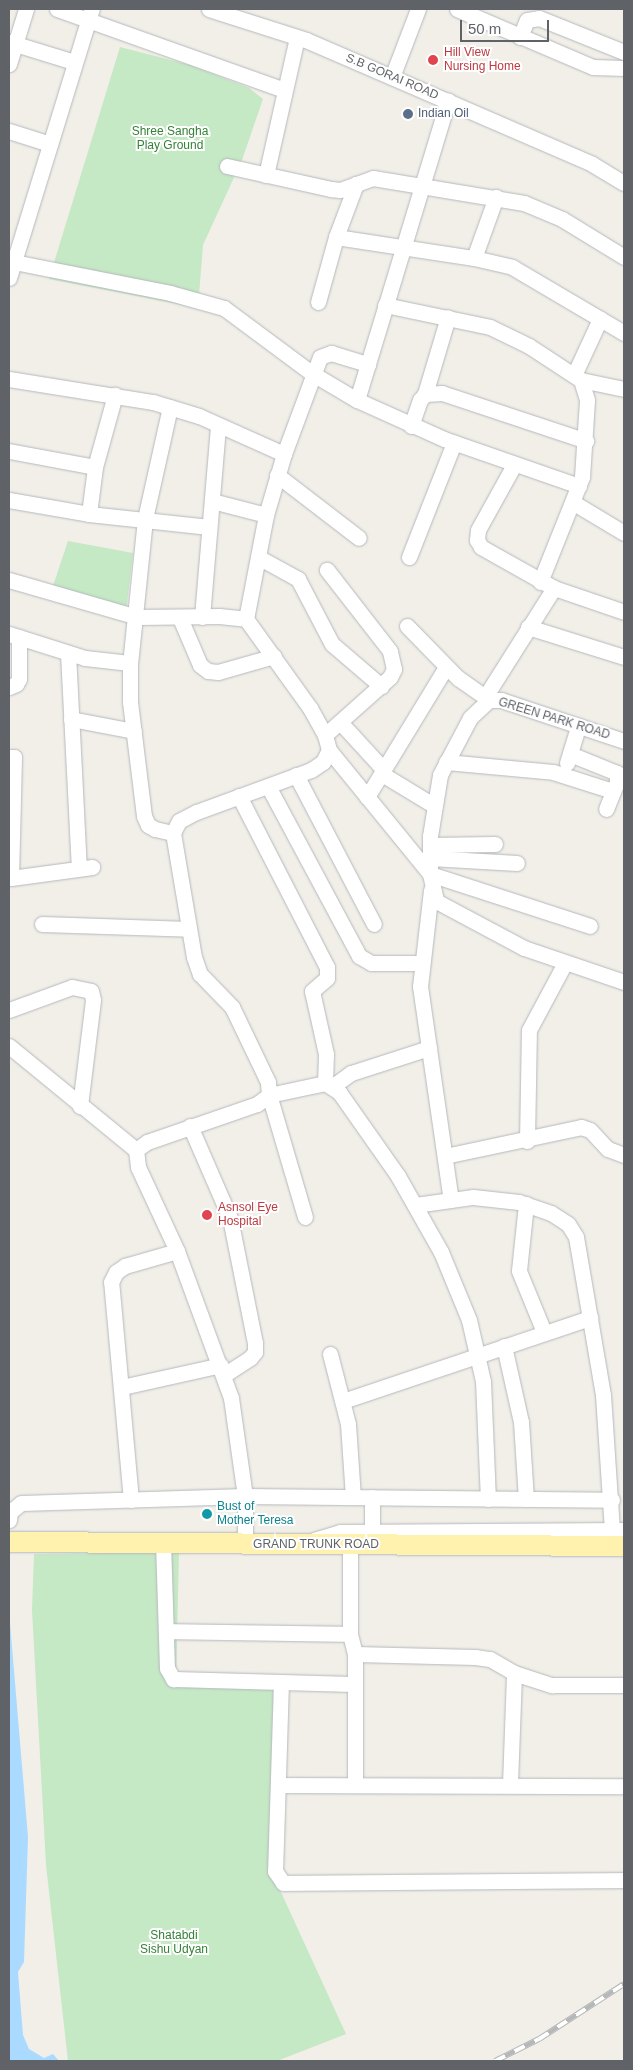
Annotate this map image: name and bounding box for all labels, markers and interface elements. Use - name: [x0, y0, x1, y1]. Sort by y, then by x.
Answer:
- scale bar: [463, 10, 552, 42]
- text: 50 m: [468, 20, 501, 37]
- place label: Hill View Nursing Home: [444, 46, 521, 74]
- street label: S.B GORAI ROAD: [343, 51, 441, 103]
- marker: Hill View Nursing Home: [426, 53, 440, 67]
- place label: Indian Oil: [418, 107, 469, 121]
- marker: Indian Oil: [402, 108, 414, 120]
- park label: Shree Sangha Play Ground: [132, 125, 208, 153]
- street label: GREEN PARK ROAD: [497, 695, 611, 743]
- place label: Asnsol Eye Hospital: [218, 1201, 278, 1229]
- marker: Asnsol Eye Hospital: [200, 1208, 214, 1222]
- place label: Bust of Mother Teresa: [217, 1500, 294, 1528]
- marker: Bust of Mother Teresa: [201, 1508, 213, 1520]
- street label: GRAND TRUNK ROAD: [253, 1538, 379, 1552]
- park label: Shatabdi Sishu Udyan: [140, 1929, 208, 1957]

